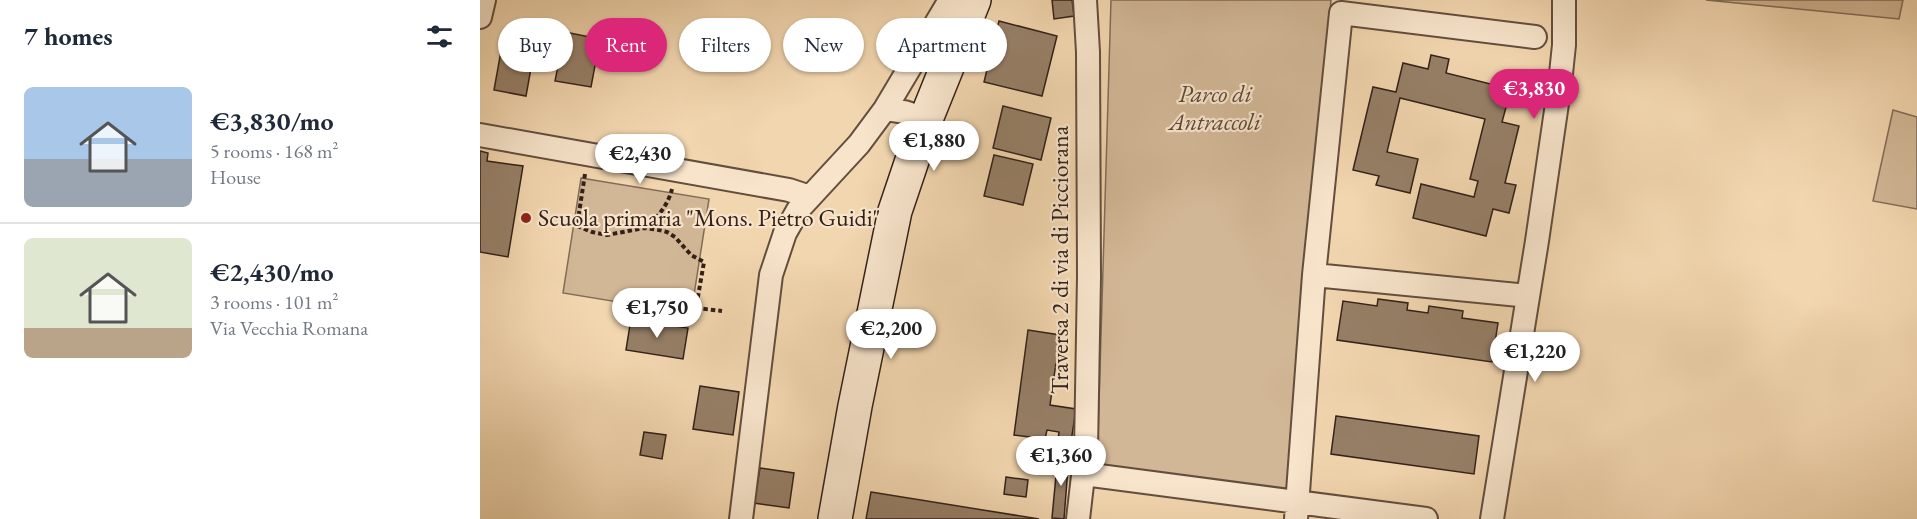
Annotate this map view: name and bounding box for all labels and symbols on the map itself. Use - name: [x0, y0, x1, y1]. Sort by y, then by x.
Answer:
- pin: €3,830: [1485, 69, 1583, 120]
- park label: Parco di Antraccoli: [1167, 78, 1262, 137]
- pin: €1,880: [885, 121, 983, 172]
- street label: Traversa 2 di via di Picciorana: [1044, 125, 1075, 394]
- pin: €2,430: [591, 134, 689, 185]
- place label: Scuola primaria "Mons. Pietro Guidi": [538, 202, 880, 233]
- marker: Scuola primaria "Mons. Pietro Guidi": [519, 211, 533, 225]
- pin: €1,750: [608, 288, 706, 339]
- pin: €2,200: [842, 309, 940, 360]
- pin: €1,220: [1486, 332, 1584, 383]
- pin: €1,360: [1012, 436, 1110, 487]

